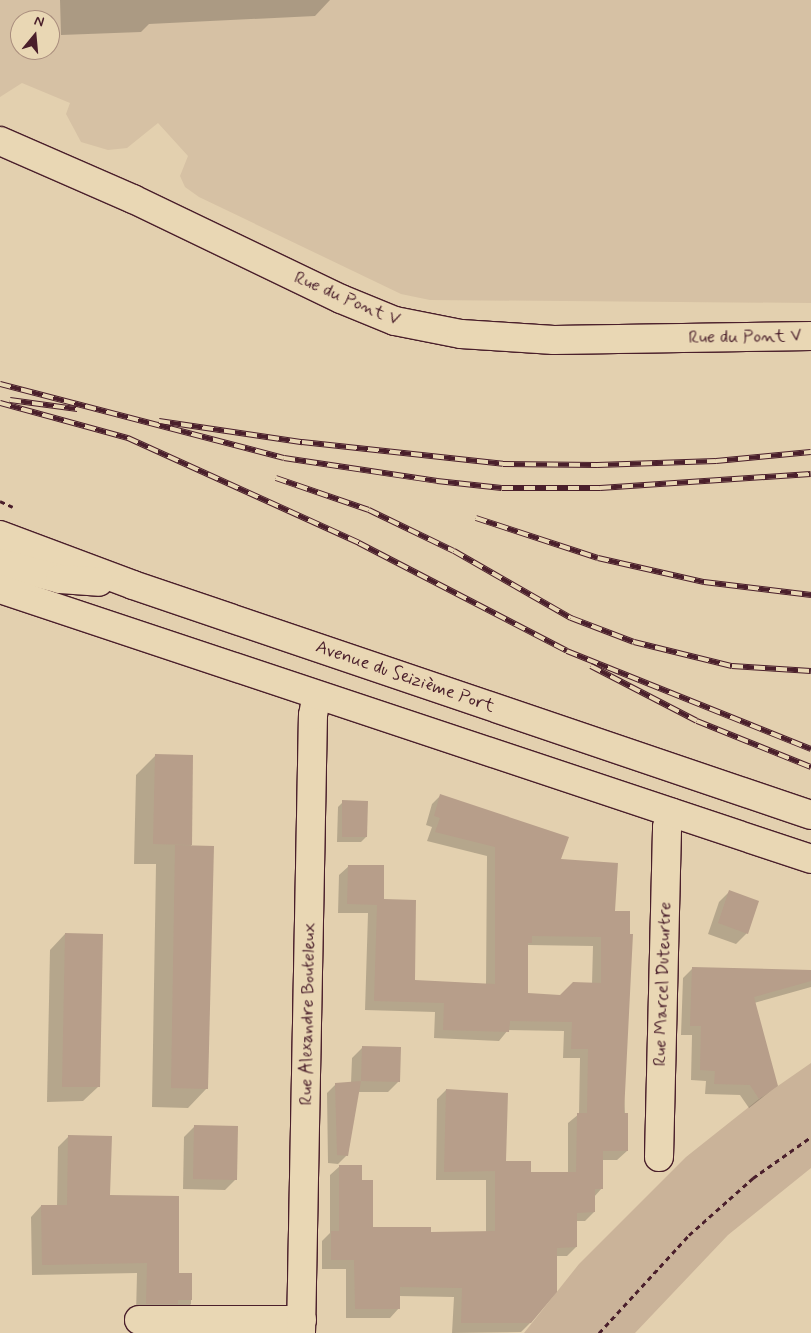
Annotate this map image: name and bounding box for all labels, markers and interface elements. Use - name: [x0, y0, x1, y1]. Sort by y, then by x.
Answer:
- north arrow: [10, 10, 60, 60]
- text: N: [32, 12, 46, 32]
- street label: Rue du Pont V: [295, 269, 399, 329]
- street label: Rue du Pont V: [693, 325, 797, 349]
- street label: Avenue du Seizième Port: [313, 636, 497, 718]
- street label: Rue Marcel Duteurtre: [649, 899, 677, 1069]
- street label: Rue Alexandre Bouteleux: [296, 924, 320, 1104]

